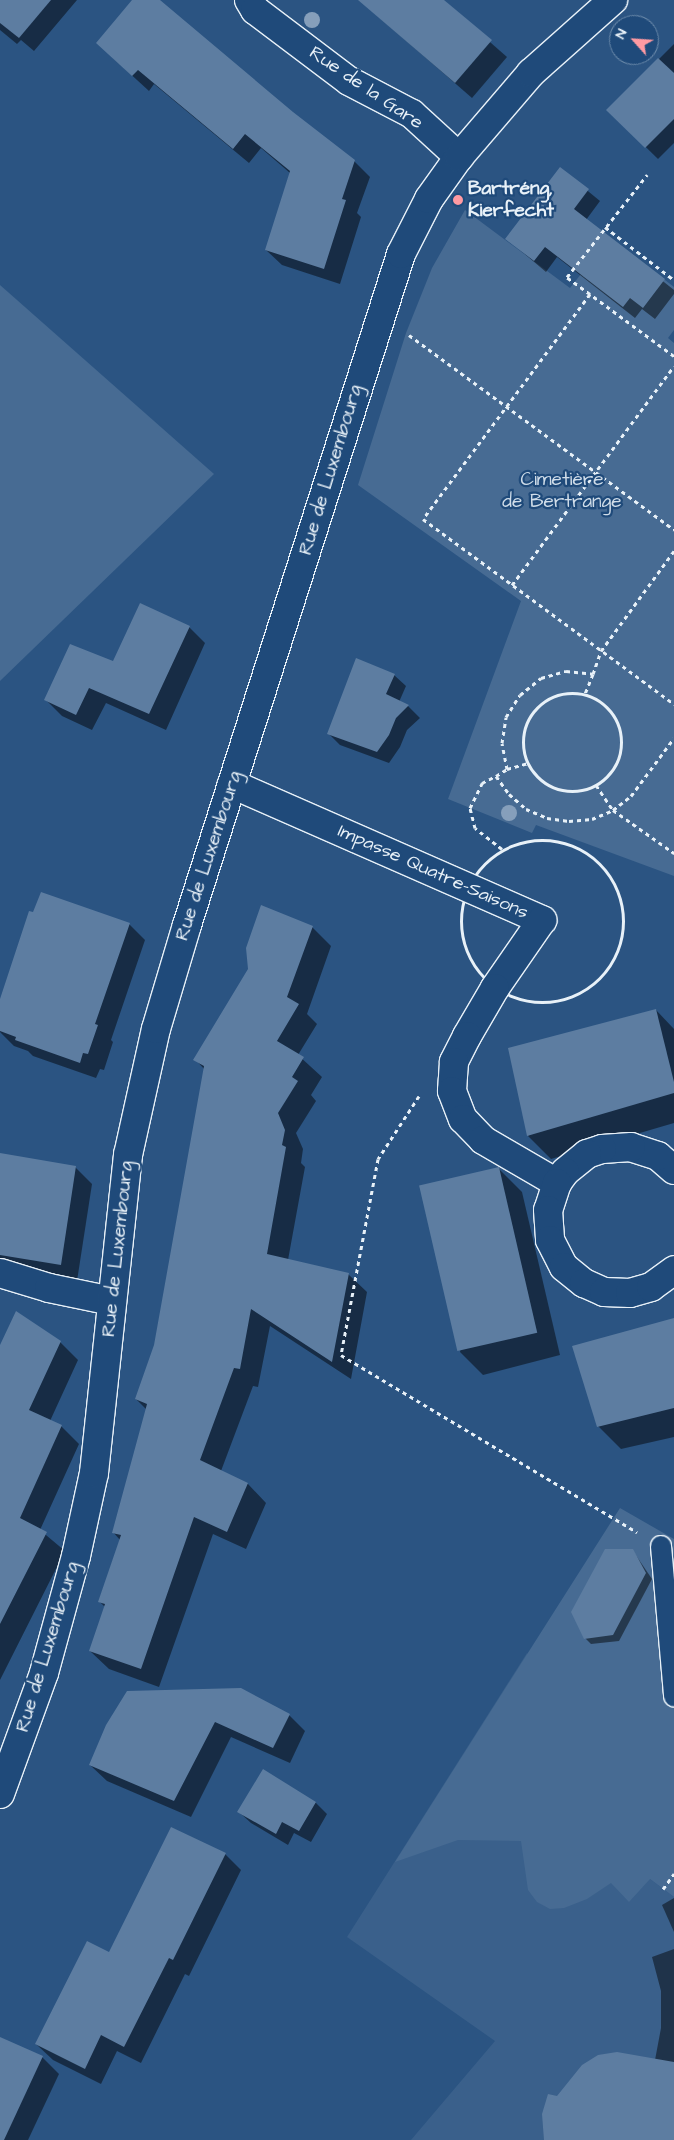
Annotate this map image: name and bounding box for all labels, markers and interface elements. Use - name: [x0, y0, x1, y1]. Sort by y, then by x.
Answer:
- north arrow: [609, 15, 659, 65]
- text: N: [611, 26, 632, 42]
- street label: Rue de la Gare: [305, 41, 427, 135]
- place label: Bartréng, Kierfecht: [468, 178, 554, 222]
- marker: Bartréng, Kierfecht: [452, 194, 464, 206]
- street label: Rue de Luxembourg: [294, 382, 368, 558]
- park label: Cimetière de Bertrange: [502, 469, 622, 513]
- street label: Rue de Luxembourg: [171, 768, 247, 944]
- street label: Impasse Quatre-Saisons: [334, 820, 532, 924]
- street label: Rue de Luxembourg: [97, 1160, 139, 1338]
- street label: Rue de Luxembourg: [11, 1559, 85, 1735]

